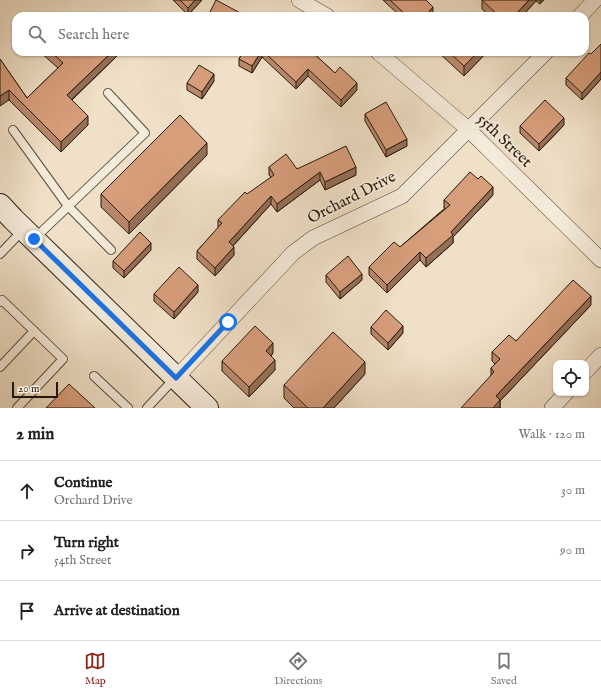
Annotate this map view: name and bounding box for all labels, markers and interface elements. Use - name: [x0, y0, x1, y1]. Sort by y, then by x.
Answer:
- search box: [12, 12, 589, 56]
- icon: search: [26, 23, 48, 45]
- text: Search here: [58, 25, 129, 44]
- street label: 55th Street: [472, 110, 536, 172]
- street label: Orchard Drive: [304, 167, 400, 229]
- route end: [25, 230, 43, 248]
- route start: [219, 313, 237, 331]
- map controls: [553, 360, 589, 396]
- button: locate: [553, 360, 589, 396]
- scale bar: [12, 380, 58, 399]
- text: 20 m: [18, 382, 39, 396]
- text: 2 min: [16, 424, 54, 445]
- text: Walk · 120 m: [519, 426, 585, 443]
- text: Continue: [54, 473, 112, 492]
- icon: ahead: [16, 480, 38, 502]
- text: 30 m: [561, 482, 585, 499]
- text: Orchard Drive: [54, 492, 132, 509]
- text: Turn right: [54, 533, 119, 552]
- icon: right: [16, 540, 38, 562]
- text: 90 m: [560, 542, 585, 559]
- text: 54th Street: [54, 552, 112, 569]
- icon: arrive: [16, 600, 38, 622]
- text: Arrive at destination: [54, 601, 180, 620]
- tab: Map: [84, 650, 106, 688]
- tab: Directions: [275, 650, 322, 688]
- tab: Saved: [491, 650, 517, 688]

